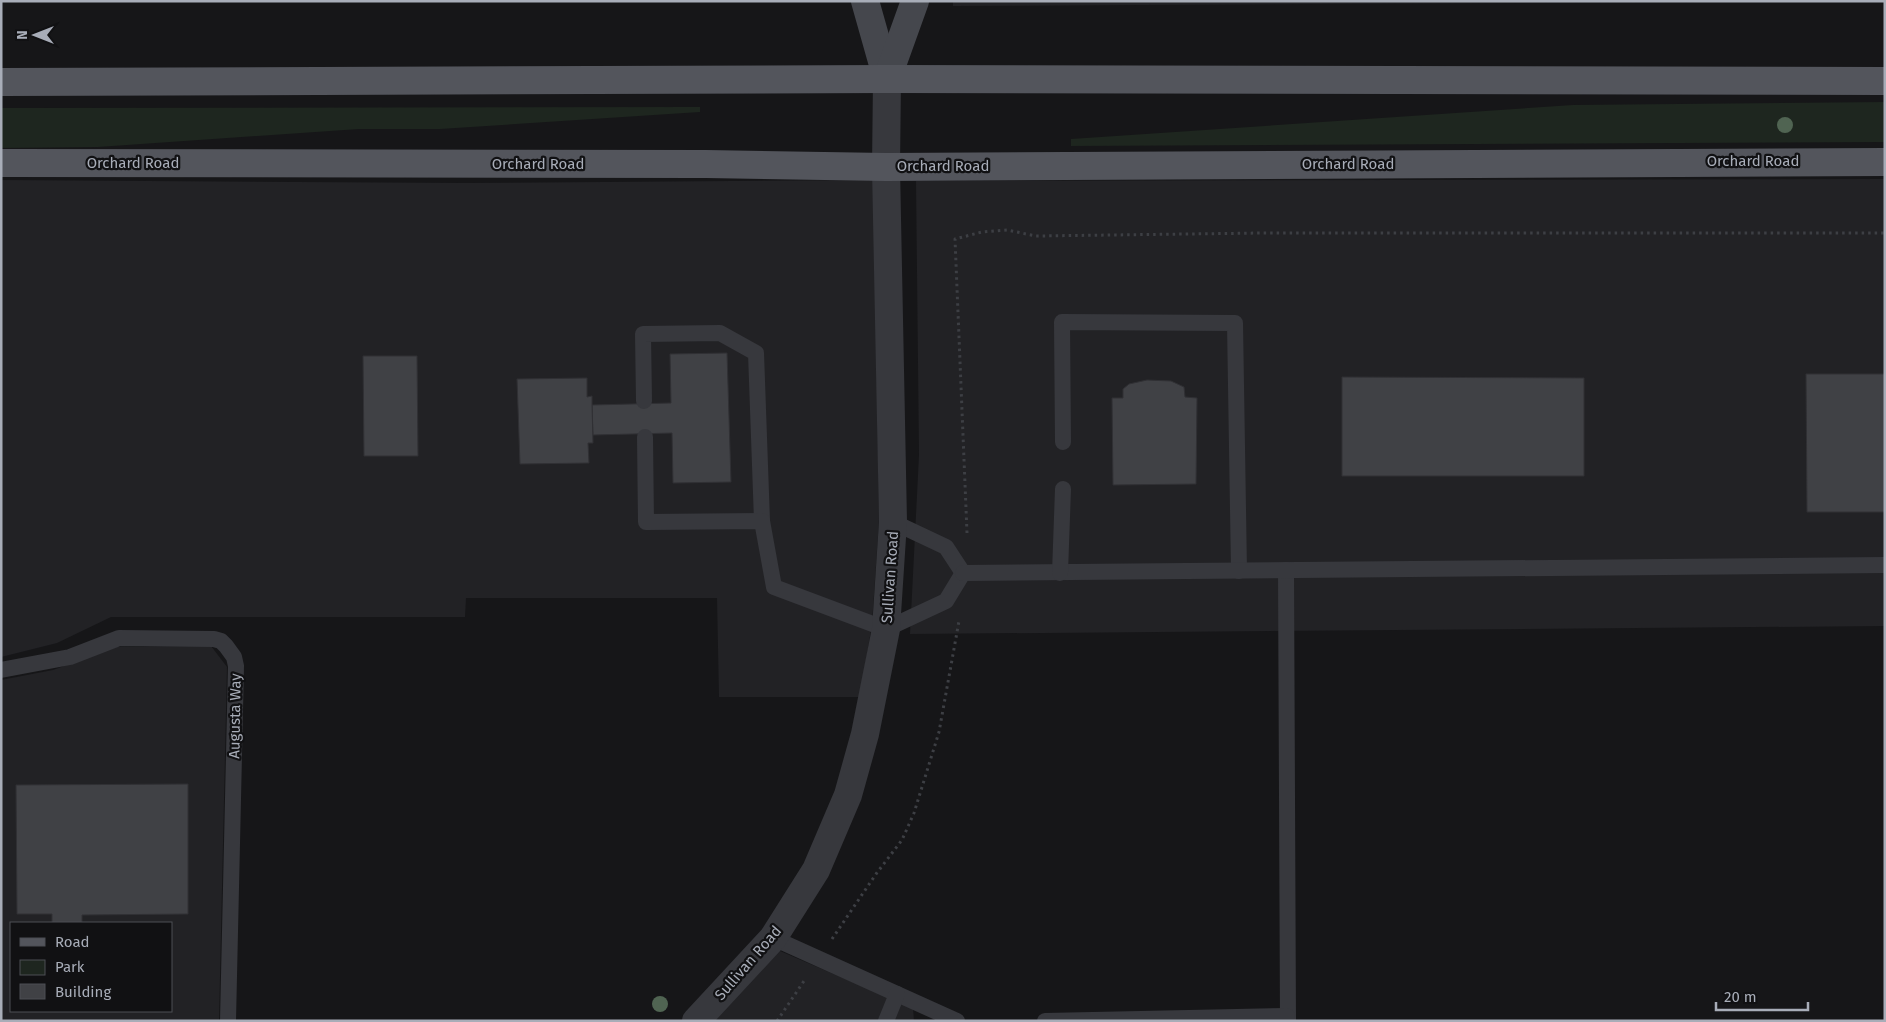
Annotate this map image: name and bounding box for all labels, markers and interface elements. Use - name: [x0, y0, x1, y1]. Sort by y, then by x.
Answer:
- north arrow: [10, 10, 60, 60]
- text: N: [14, 30, 31, 40]
- street label: Orchard Road: [1707, 152, 1799, 170]
- street label: Orchard Road: [87, 154, 179, 172]
- street label: Orchard Road: [492, 155, 584, 173]
- street label: Orchard Road: [1302, 155, 1394, 173]
- street label: Orchard Road: [897, 157, 989, 175]
- street label: Sullivan Road: [878, 530, 902, 624]
- street label: Augusta Way: [225, 673, 245, 759]
- legend: [10, 922, 172, 1012]
- street label: Sullivan Road: [711, 922, 785, 1004]
- text: Road: [55, 933, 90, 951]
- text: Park: [55, 958, 85, 976]
- scale bar: [1716, 980, 1808, 1012]
- text: Building: [55, 983, 111, 1001]
- text: 20 m: [1724, 988, 1757, 1006]

